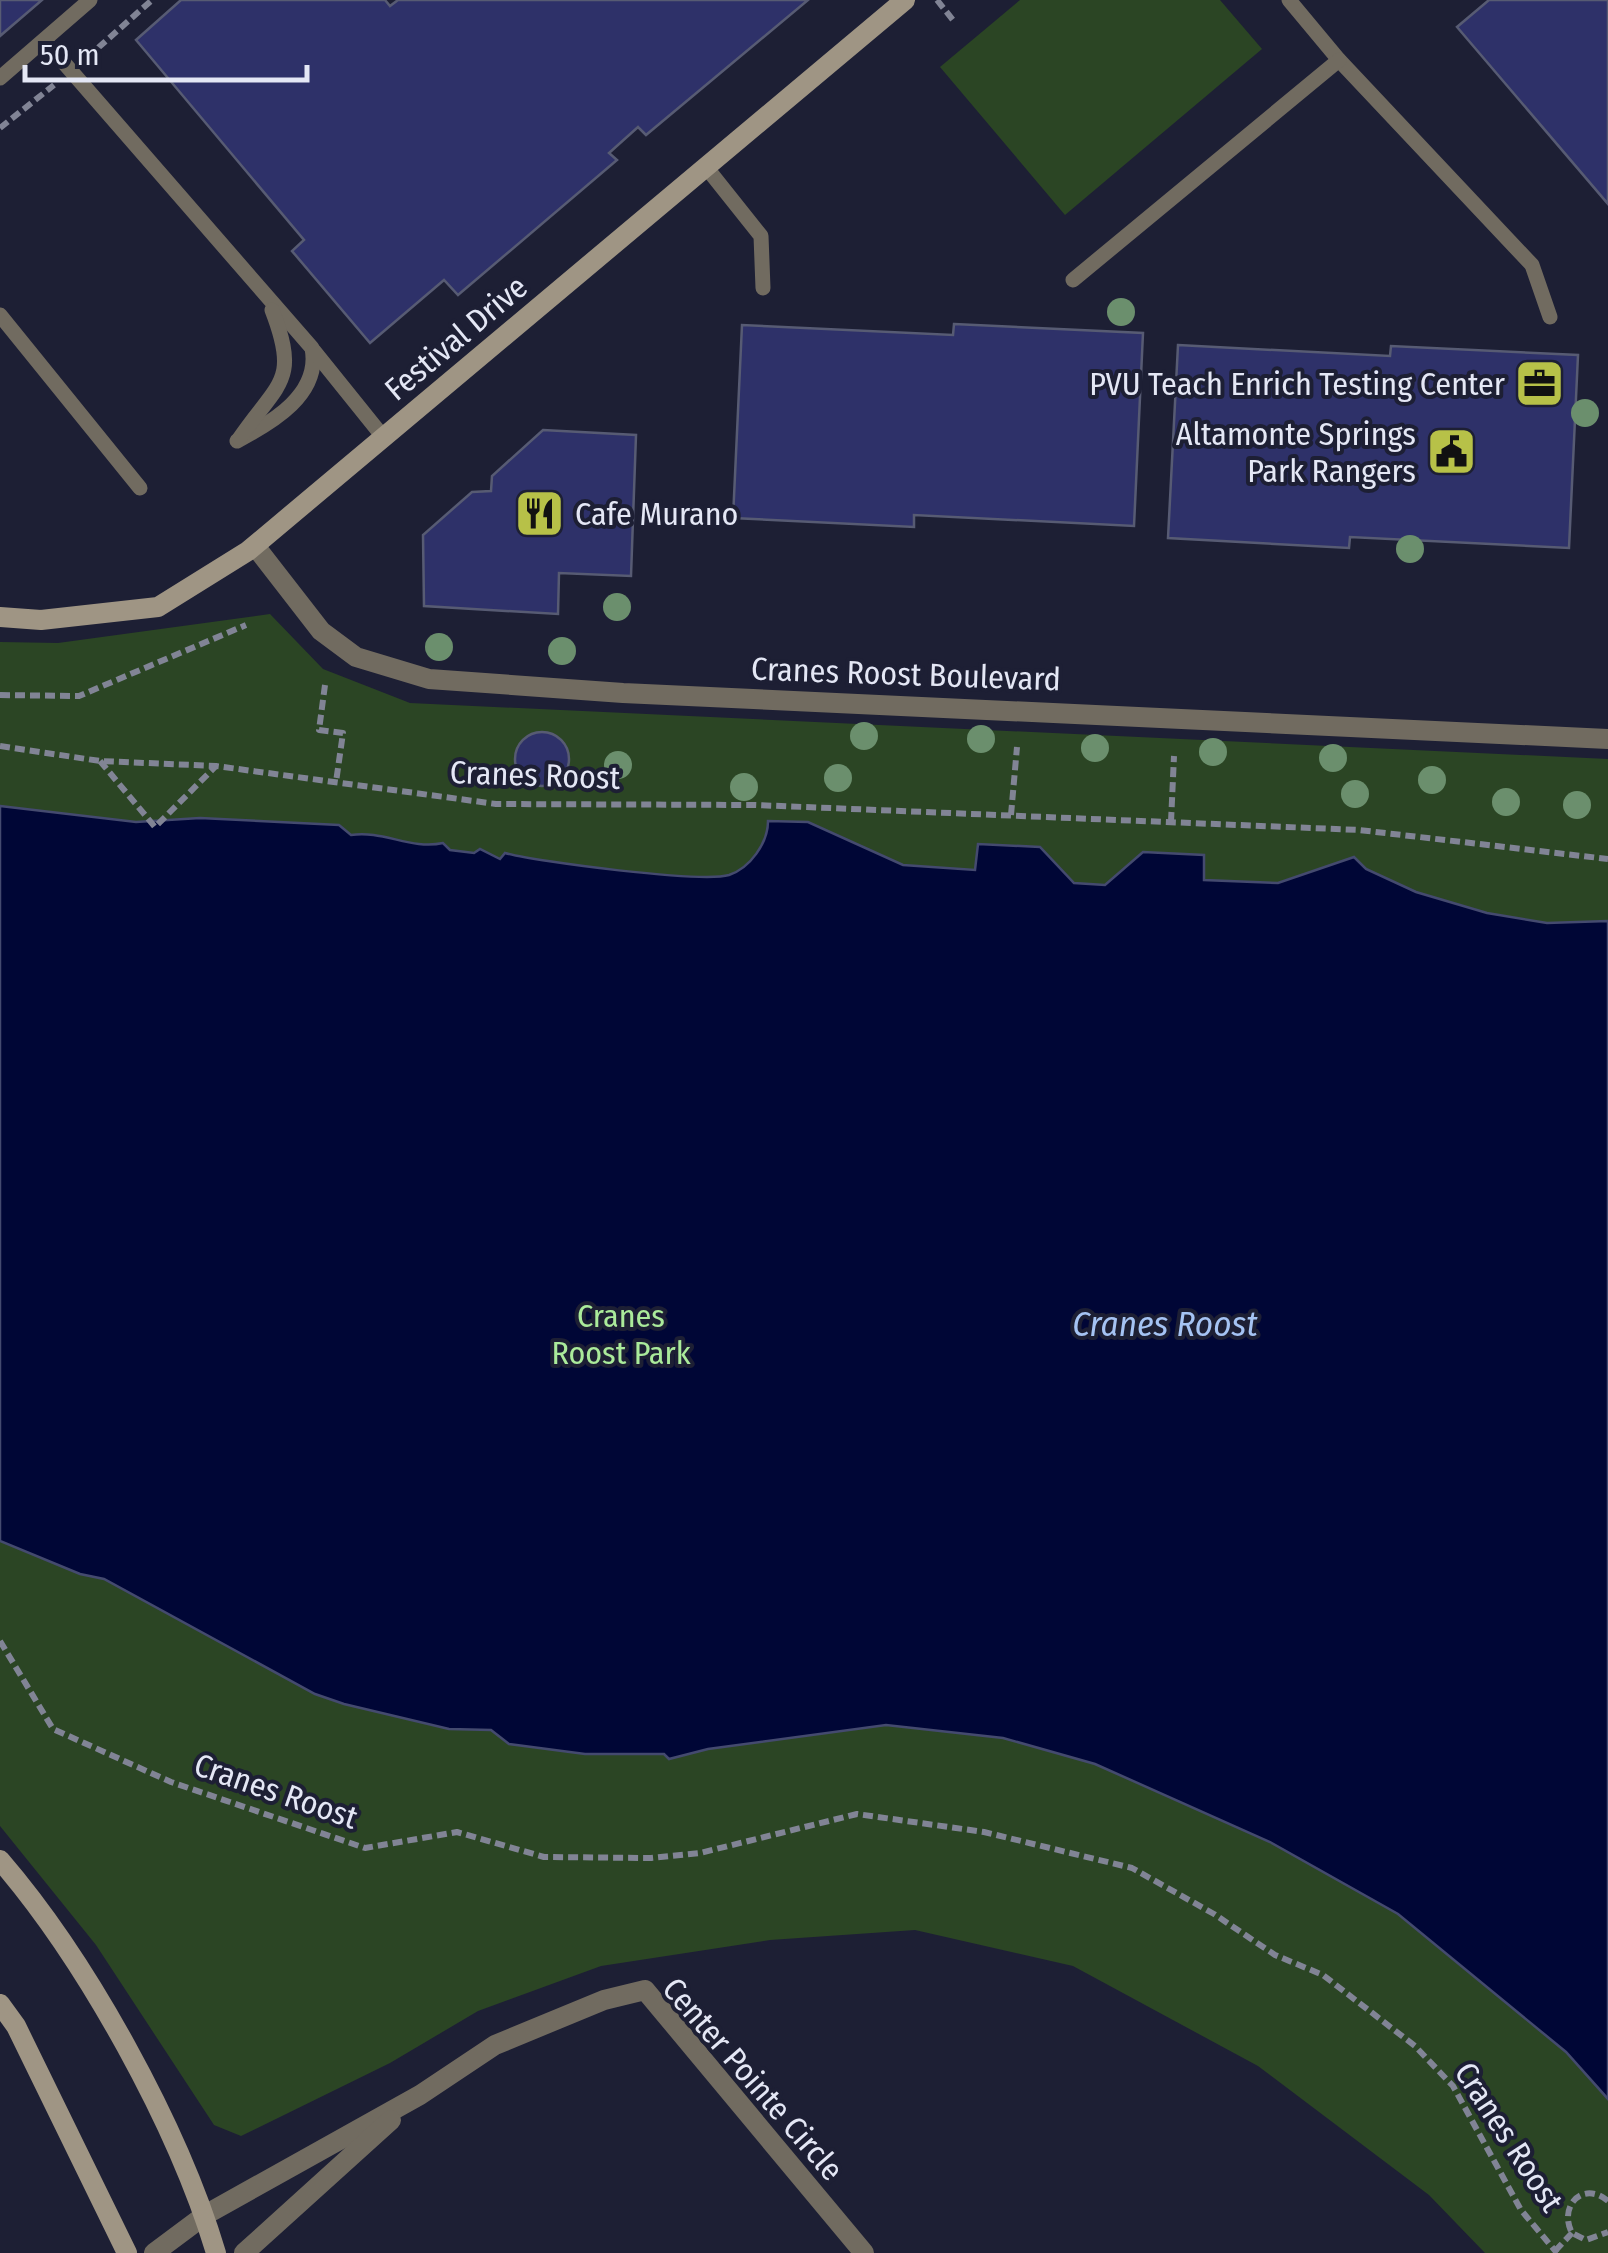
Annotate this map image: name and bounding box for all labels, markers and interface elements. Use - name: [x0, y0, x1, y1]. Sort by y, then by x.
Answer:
- scale bar: [25, 20, 308, 82]
- text: 50 m: [40, 37, 100, 73]
- street label: Festival Drive: [377, 268, 535, 408]
- office icon: PVU Teach Enrich Testing Center: [1514, 358, 1566, 410]
- place label: PVU Teach Enrich Testing Center: [1089, 365, 1505, 403]
- place label: Altamonte Springs Park Rangers: [1176, 415, 1416, 490]
- public building icon: Altamonte Springs Park Rangers: [1425, 426, 1477, 478]
- restaurant icon: Cafe Murano: [514, 488, 566, 540]
- place label: Cafe Murano: [575, 495, 738, 533]
- street label: Cranes Roost Boulevard: [751, 650, 1061, 698]
- street label: Cranes Roost: [449, 753, 621, 797]
- park label: Cranes Roost Park: [551, 1297, 691, 1372]
- water label: Cranes Roost: [1072, 1303, 1258, 1345]
- street label: Cranes Roost: [189, 1745, 363, 1837]
- street label: Center Pointe Circle: [655, 1970, 851, 2188]
- street label: Cranes Roost: [1447, 2055, 1572, 2219]

